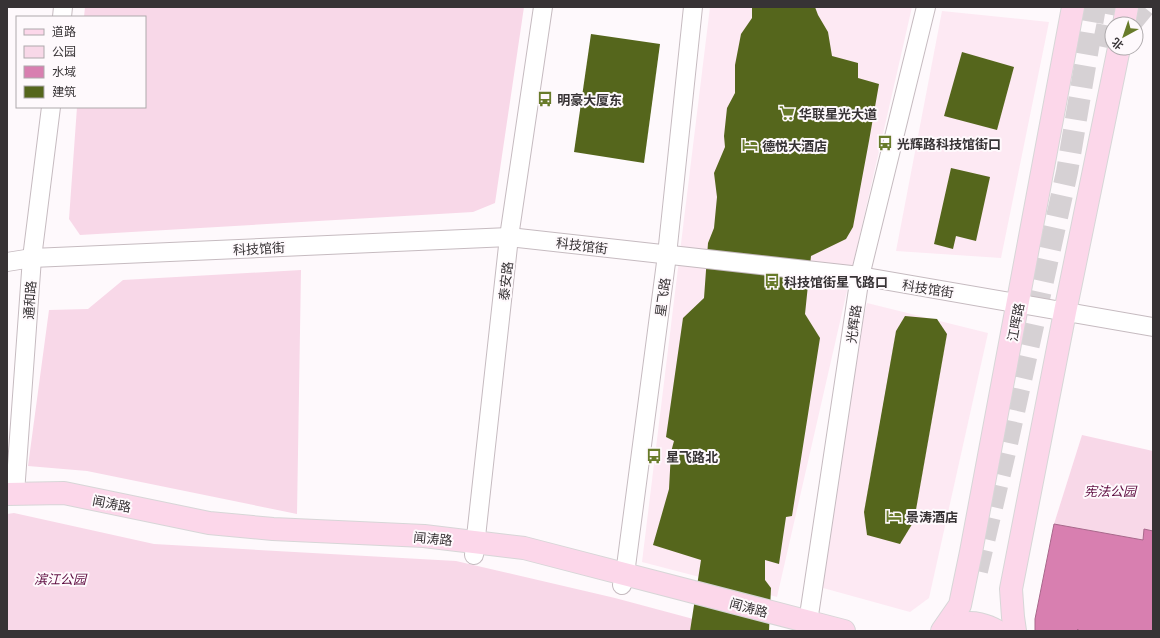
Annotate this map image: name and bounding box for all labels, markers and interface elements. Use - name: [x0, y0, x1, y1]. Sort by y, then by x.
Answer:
- legend: [16, 16, 146, 108]
- north arrow: [1104, 16, 1144, 56]
- text: 道路: [52, 22, 76, 39]
- text: 北: [1108, 35, 1126, 54]
- text: 公园: [52, 42, 76, 59]
- text: 水域: [52, 62, 76, 79]
- text: 建筑: [52, 82, 76, 99]
- bus stop icon: 明豪大厦东: [536, 90, 554, 108]
- place label: 明豪大厦东: [557, 90, 622, 109]
- supermarket icon: 华联星光大道: [778, 104, 796, 122]
- place label: 华联星光大道: [799, 104, 877, 123]
- bus stop icon: 光辉路科技馆街口: [876, 134, 894, 152]
- place label: 光辉路科技馆街口: [897, 134, 1001, 153]
- hotel icon: 德悦大酒店: [741, 136, 759, 154]
- place label: 德悦大酒店: [762, 136, 827, 155]
- street label: 科技馆街: [555, 232, 609, 258]
- street label: 科技馆街: [233, 237, 285, 259]
- street label: 泰安路: [494, 261, 516, 301]
- bus stop icon: 科技馆街星飞路口: [763, 272, 781, 290]
- place label: 科技馆街星飞路口: [784, 272, 888, 291]
- street label: 科技馆街: [901, 275, 955, 301]
- street label: 星飞路: [650, 276, 674, 318]
- street label: 通和路: [18, 280, 40, 320]
- street label: 江晖路: [1002, 301, 1028, 343]
- street label: 光辉路: [841, 303, 865, 345]
- bus stop icon: 星飞路北: [645, 447, 663, 465]
- place label: 星飞路北: [666, 447, 718, 466]
- park label: 宪法公园: [1084, 481, 1138, 500]
- street label: 闻涛路: [91, 490, 133, 516]
- hotel icon: 景涛酒店: [885, 507, 903, 525]
- place label: 景涛酒店: [906, 507, 958, 526]
- street label: 闻涛路: [413, 527, 453, 549]
- park label: 滨江公园: [34, 569, 88, 588]
- street label: 闻涛路: [728, 593, 770, 621]

